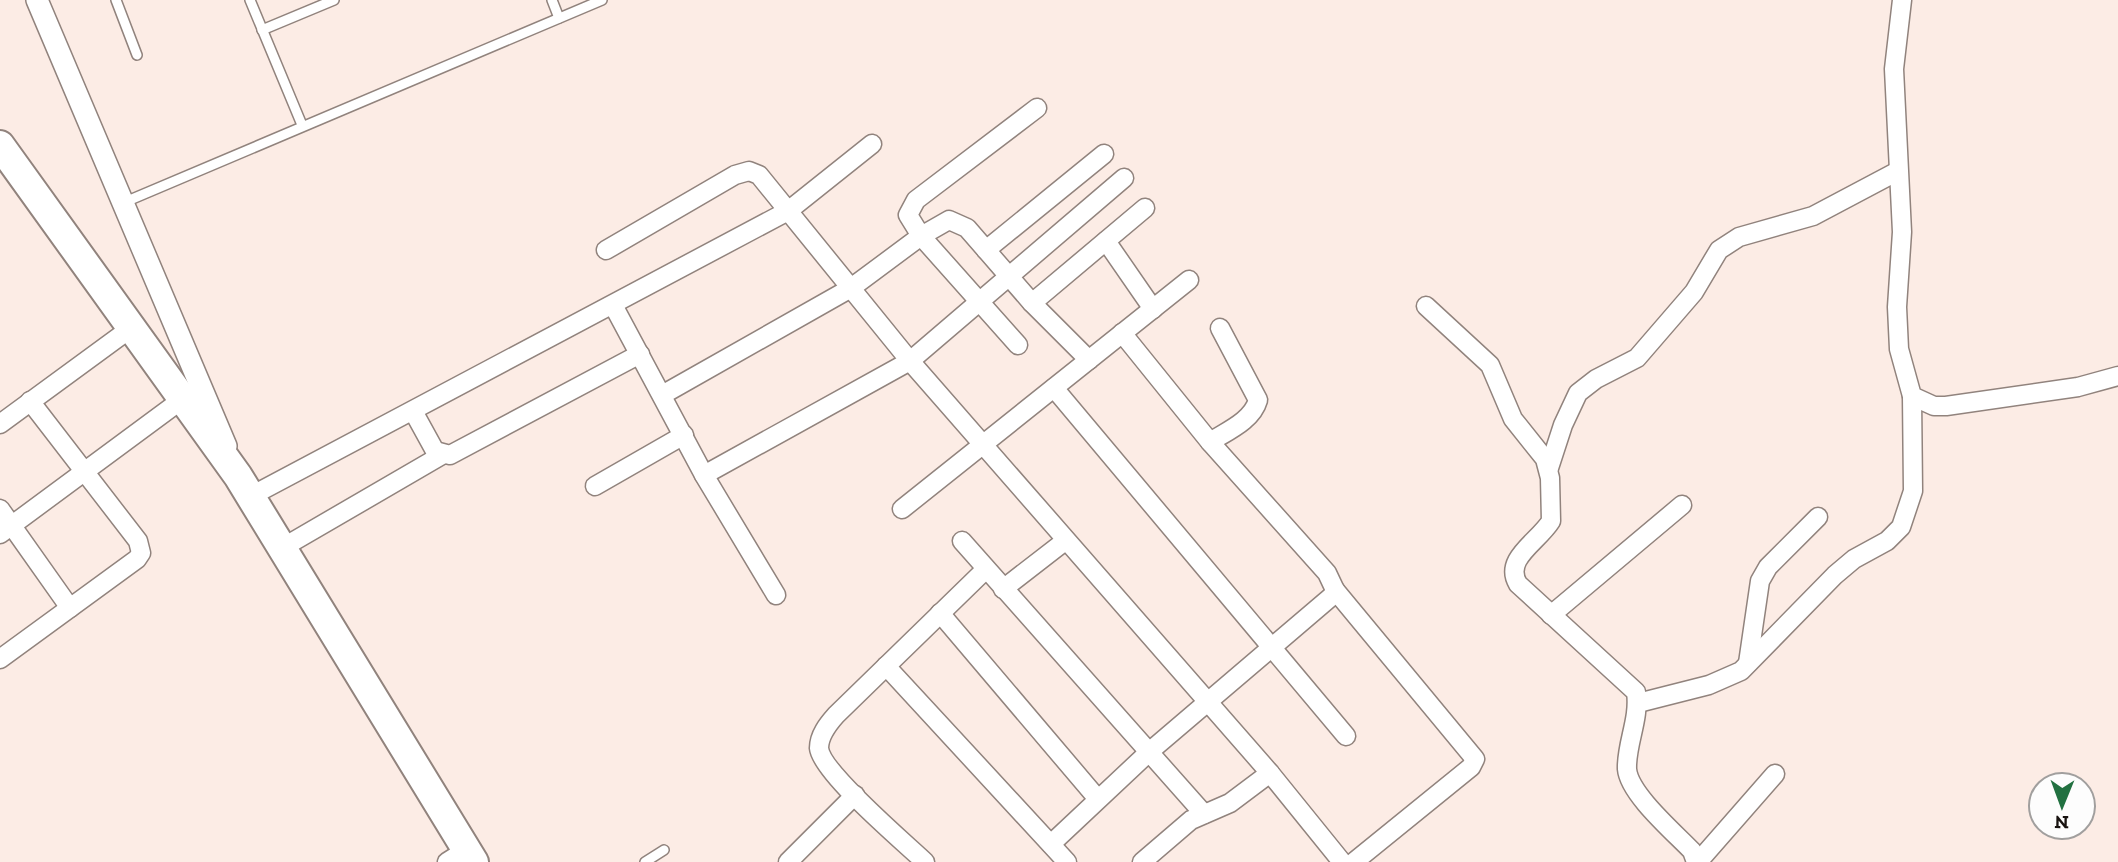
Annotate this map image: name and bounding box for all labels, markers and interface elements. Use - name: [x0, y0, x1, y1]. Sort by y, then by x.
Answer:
- north arrow: [2027, 771, 2097, 841]
- text: N: [2054, 811, 2069, 834]

